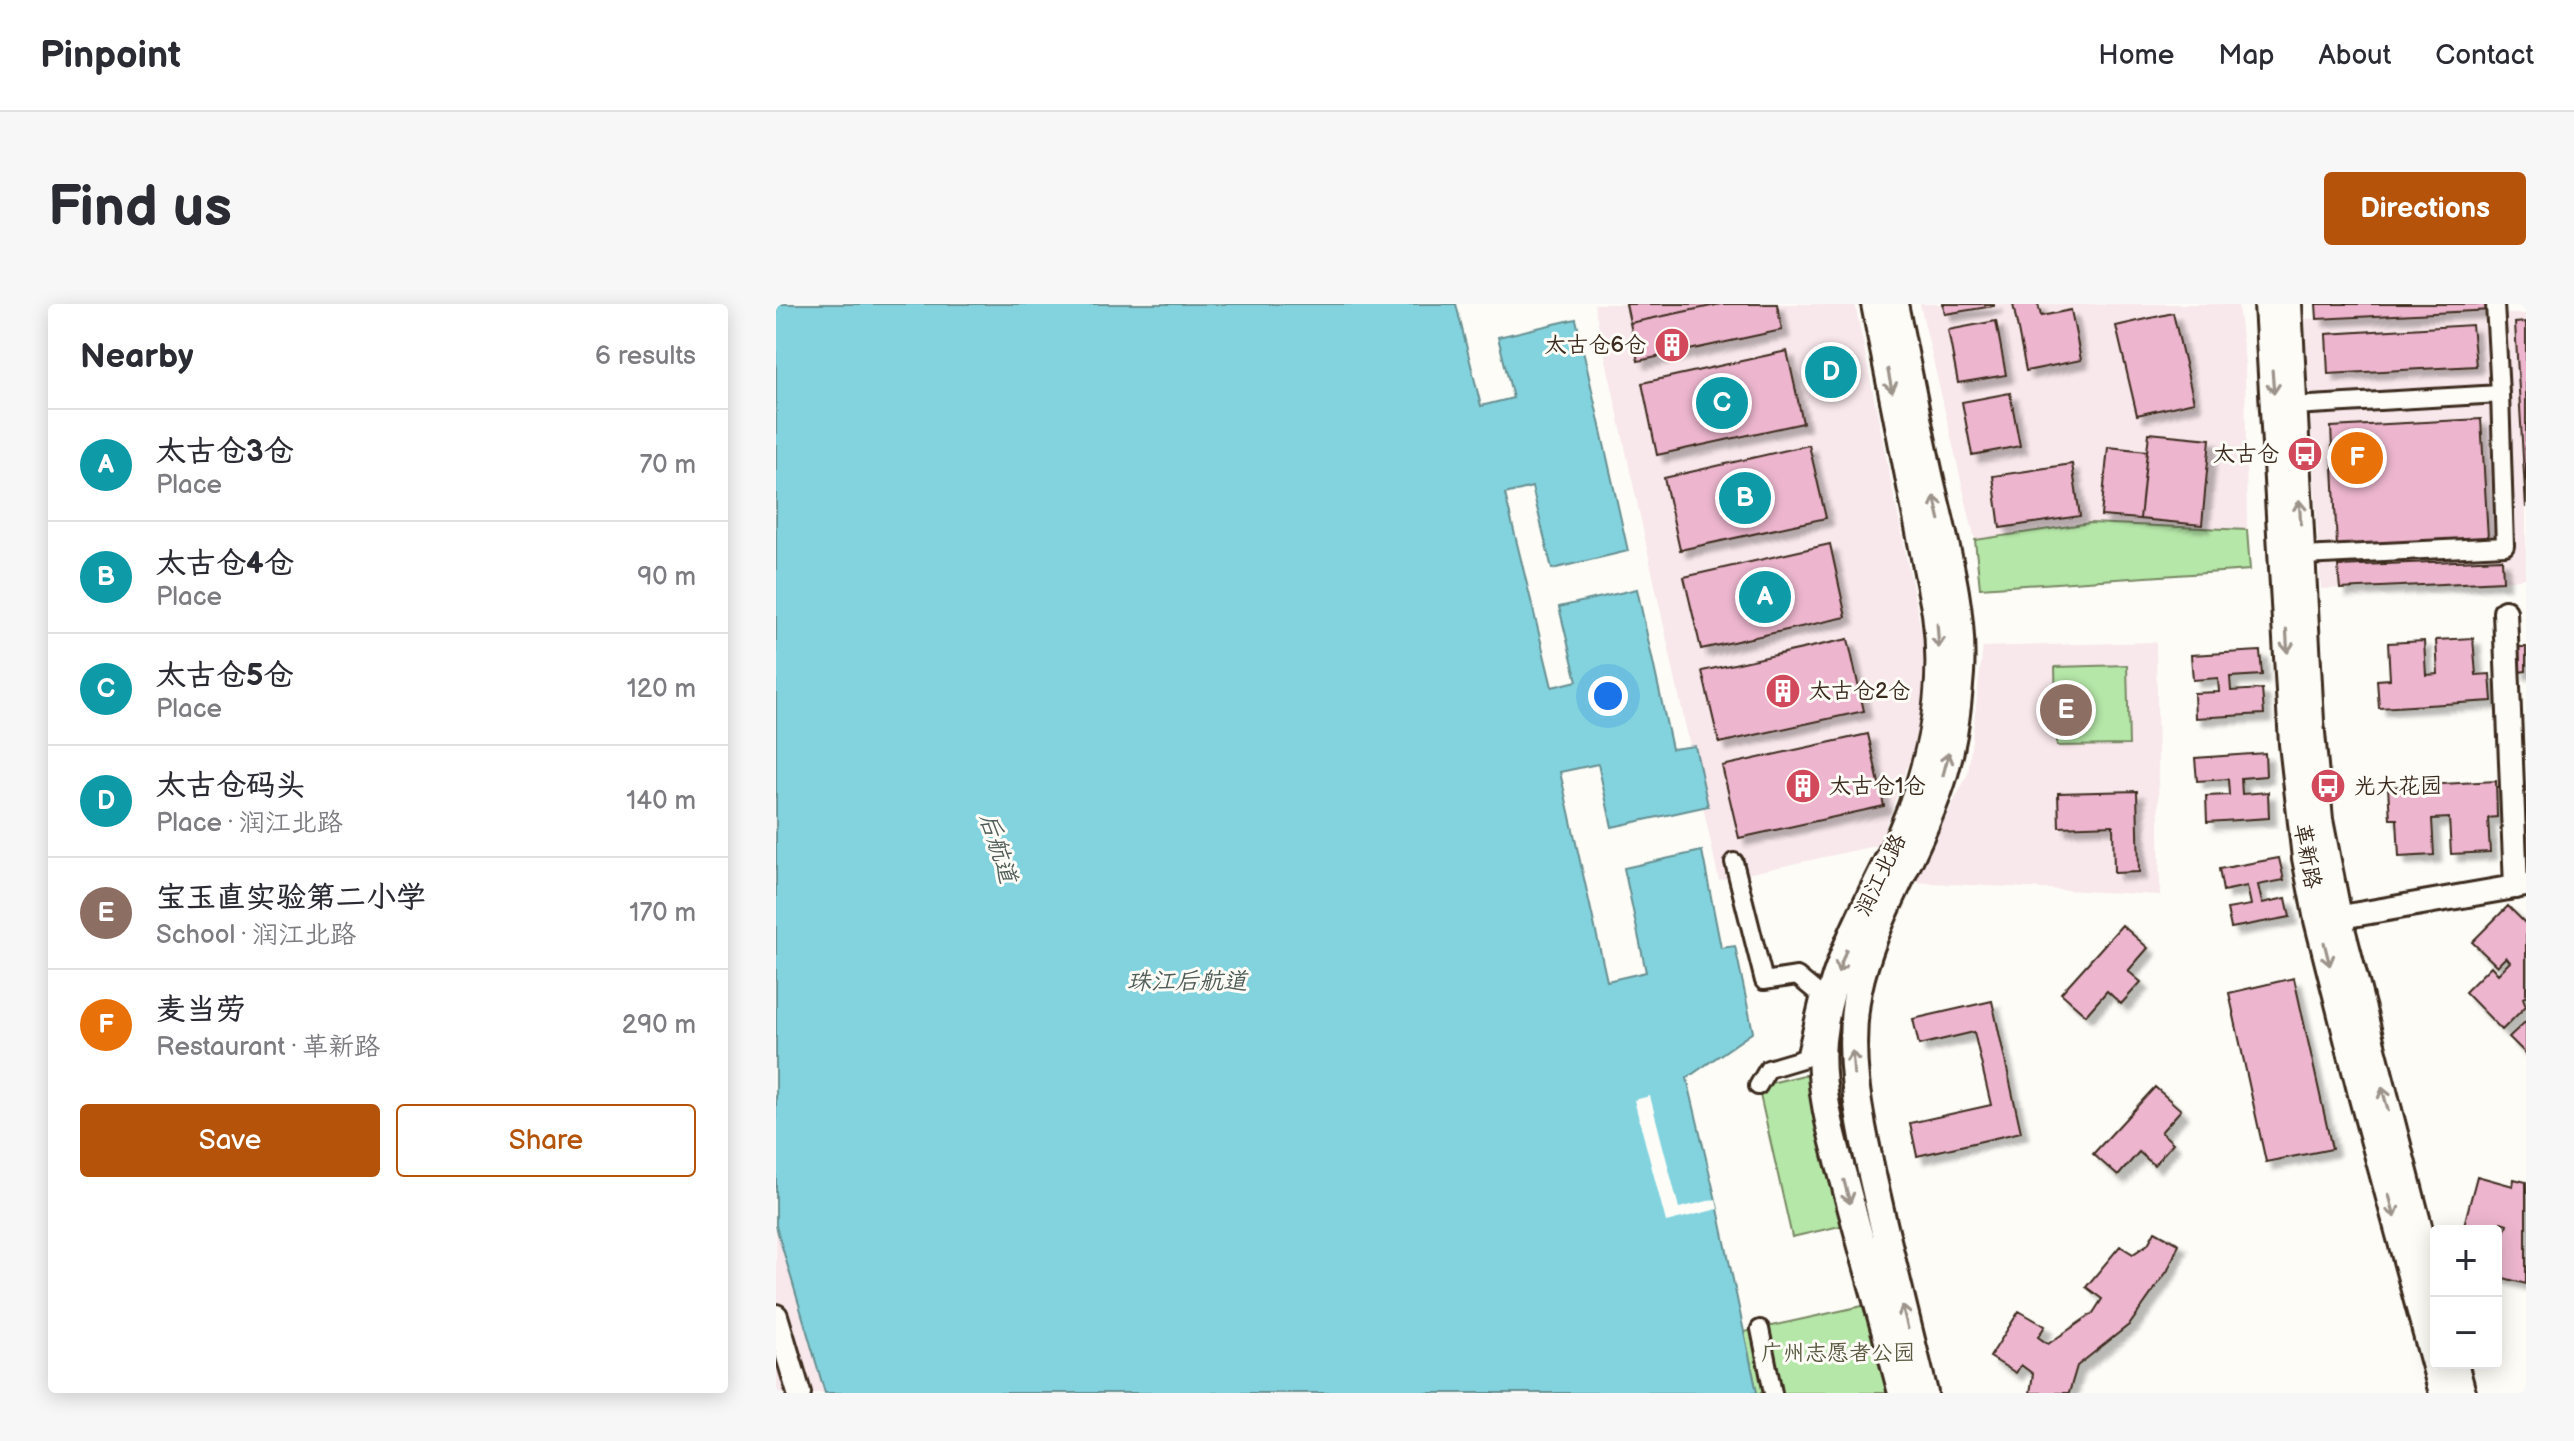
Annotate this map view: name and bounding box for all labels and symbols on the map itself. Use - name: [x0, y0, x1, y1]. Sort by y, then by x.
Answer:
- building icon: 太古仓6仓: [1653, 326, 1691, 364]
- place label: 太古仓6仓: [1545, 332, 1646, 359]
- pin: D: [1805, 342, 1857, 402]
- one-way arrow: [1883, 367, 1898, 393]
- one-way arrow: [2265, 368, 2280, 395]
- pin: C: [1696, 373, 1748, 433]
- pin: F: [2331, 428, 2383, 488]
- bus stop icon: 太古仓: [2286, 435, 2324, 473]
- place label: 太古仓: [2213, 441, 2279, 468]
- pin: B: [1719, 468, 1771, 528]
- one-way arrow: [1928, 495, 1943, 521]
- one-way arrow: [2293, 499, 2308, 526]
- pin: A: [1739, 567, 1791, 627]
- one-way arrow: [1931, 622, 1946, 649]
- one-way arrow: [2280, 627, 2295, 654]
- building icon: 太古仓2仓: [1764, 672, 1802, 710]
- your location: [1588, 676, 1628, 716]
- place label: 太古仓2仓: [1809, 678, 1910, 705]
- pin: E: [2040, 680, 2092, 740]
- one-way arrow: [1940, 752, 1955, 778]
- building icon: 太古仓1仓: [1784, 767, 1822, 805]
- bus stop icon: 光大花园: [2309, 767, 2347, 805]
- place label: 太古仓1仓: [1829, 773, 1926, 800]
- place label: 光大花园: [2354, 773, 2442, 800]
- water label: 后航道: [973, 809, 1024, 889]
- street label: 革新路: [2288, 821, 2326, 891]
- street label: 润江北路: [1850, 830, 1912, 920]
- one-way arrow: [2320, 941, 2335, 967]
- one-way arrow: [1834, 948, 1848, 973]
- water label: 珠江后航道: [1127, 967, 1249, 996]
- one-way arrow: [1845, 1050, 1860, 1077]
- one-way arrow: [2376, 1087, 2391, 1113]
- one-way arrow: [1841, 1179, 1856, 1205]
- one-way arrow: [2385, 1192, 2400, 1218]
- one-way arrow: [1897, 1305, 1912, 1331]
- park label: 广州志愿者公园: [1761, 1340, 1915, 1367]

